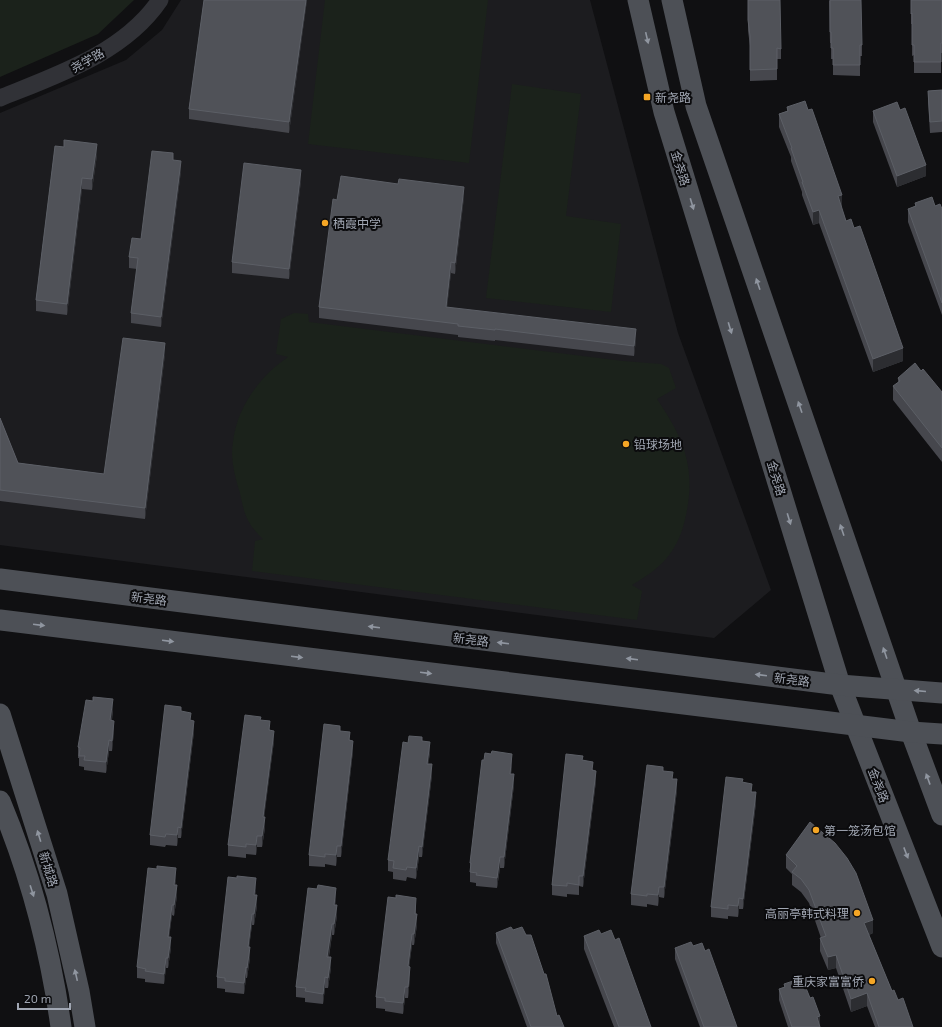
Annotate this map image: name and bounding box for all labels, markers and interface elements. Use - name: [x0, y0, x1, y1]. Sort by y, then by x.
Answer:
- one-way arrow: [644, 32, 650, 44]
- street label: 尧学路: [68, 45, 106, 75]
- place label: 新尧路: [655, 90, 691, 104]
- marker: 新尧路: [642, 92, 652, 102]
- street label: 金尧路: [669, 149, 693, 187]
- one-way arrow: [689, 198, 695, 210]
- place label: 栖霞中学: [333, 216, 381, 230]
- marker: 栖霞中学: [320, 218, 330, 228]
- one-way arrow: [754, 278, 760, 290]
- one-way arrow: [728, 322, 734, 334]
- one-way arrow: [797, 401, 803, 413]
- place label: 铅球场地: [634, 437, 682, 451]
- marker: 铅球场地: [621, 439, 631, 449]
- street label: 金尧路: [765, 459, 789, 497]
- one-way arrow: [786, 514, 792, 526]
- one-way arrow: [839, 523, 845, 535]
- street label: 新尧路: [130, 589, 168, 607]
- one-way arrow: [33, 622, 45, 628]
- one-way arrow: [368, 623, 380, 630]
- street label: 新尧路: [452, 630, 490, 648]
- one-way arrow: [162, 638, 174, 644]
- one-way arrow: [497, 640, 509, 646]
- one-way arrow: [882, 646, 888, 658]
- one-way arrow: [291, 654, 303, 660]
- one-way arrow: [626, 656, 638, 662]
- one-way arrow: [420, 669, 432, 676]
- street label: 新尧路: [773, 670, 811, 688]
- one-way arrow: [755, 672, 767, 678]
- one-way arrow: [914, 688, 926, 695]
- street label: 金尧路: [866, 766, 892, 804]
- one-way arrow: [925, 772, 931, 784]
- place label: 第一笼汤包馆: [824, 823, 896, 837]
- marker: 第一笼汤包馆: [811, 825, 821, 835]
- one-way arrow: [36, 829, 42, 841]
- one-way arrow: [903, 847, 909, 859]
- street label: 新城路: [37, 850, 61, 888]
- one-way arrow: [29, 885, 35, 897]
- place label: 高丽亭韩式料理: [765, 906, 849, 920]
- marker: 高丽亭韩式料理: [852, 908, 862, 918]
- one-way arrow: [72, 969, 78, 981]
- place label: 重庆家富富侨: [792, 974, 864, 988]
- marker: 重庆家富富侨: [867, 976, 877, 986]
- scale bar: [18, 985, 70, 1011]
- text: 20 m: [24, 991, 51, 1005]

